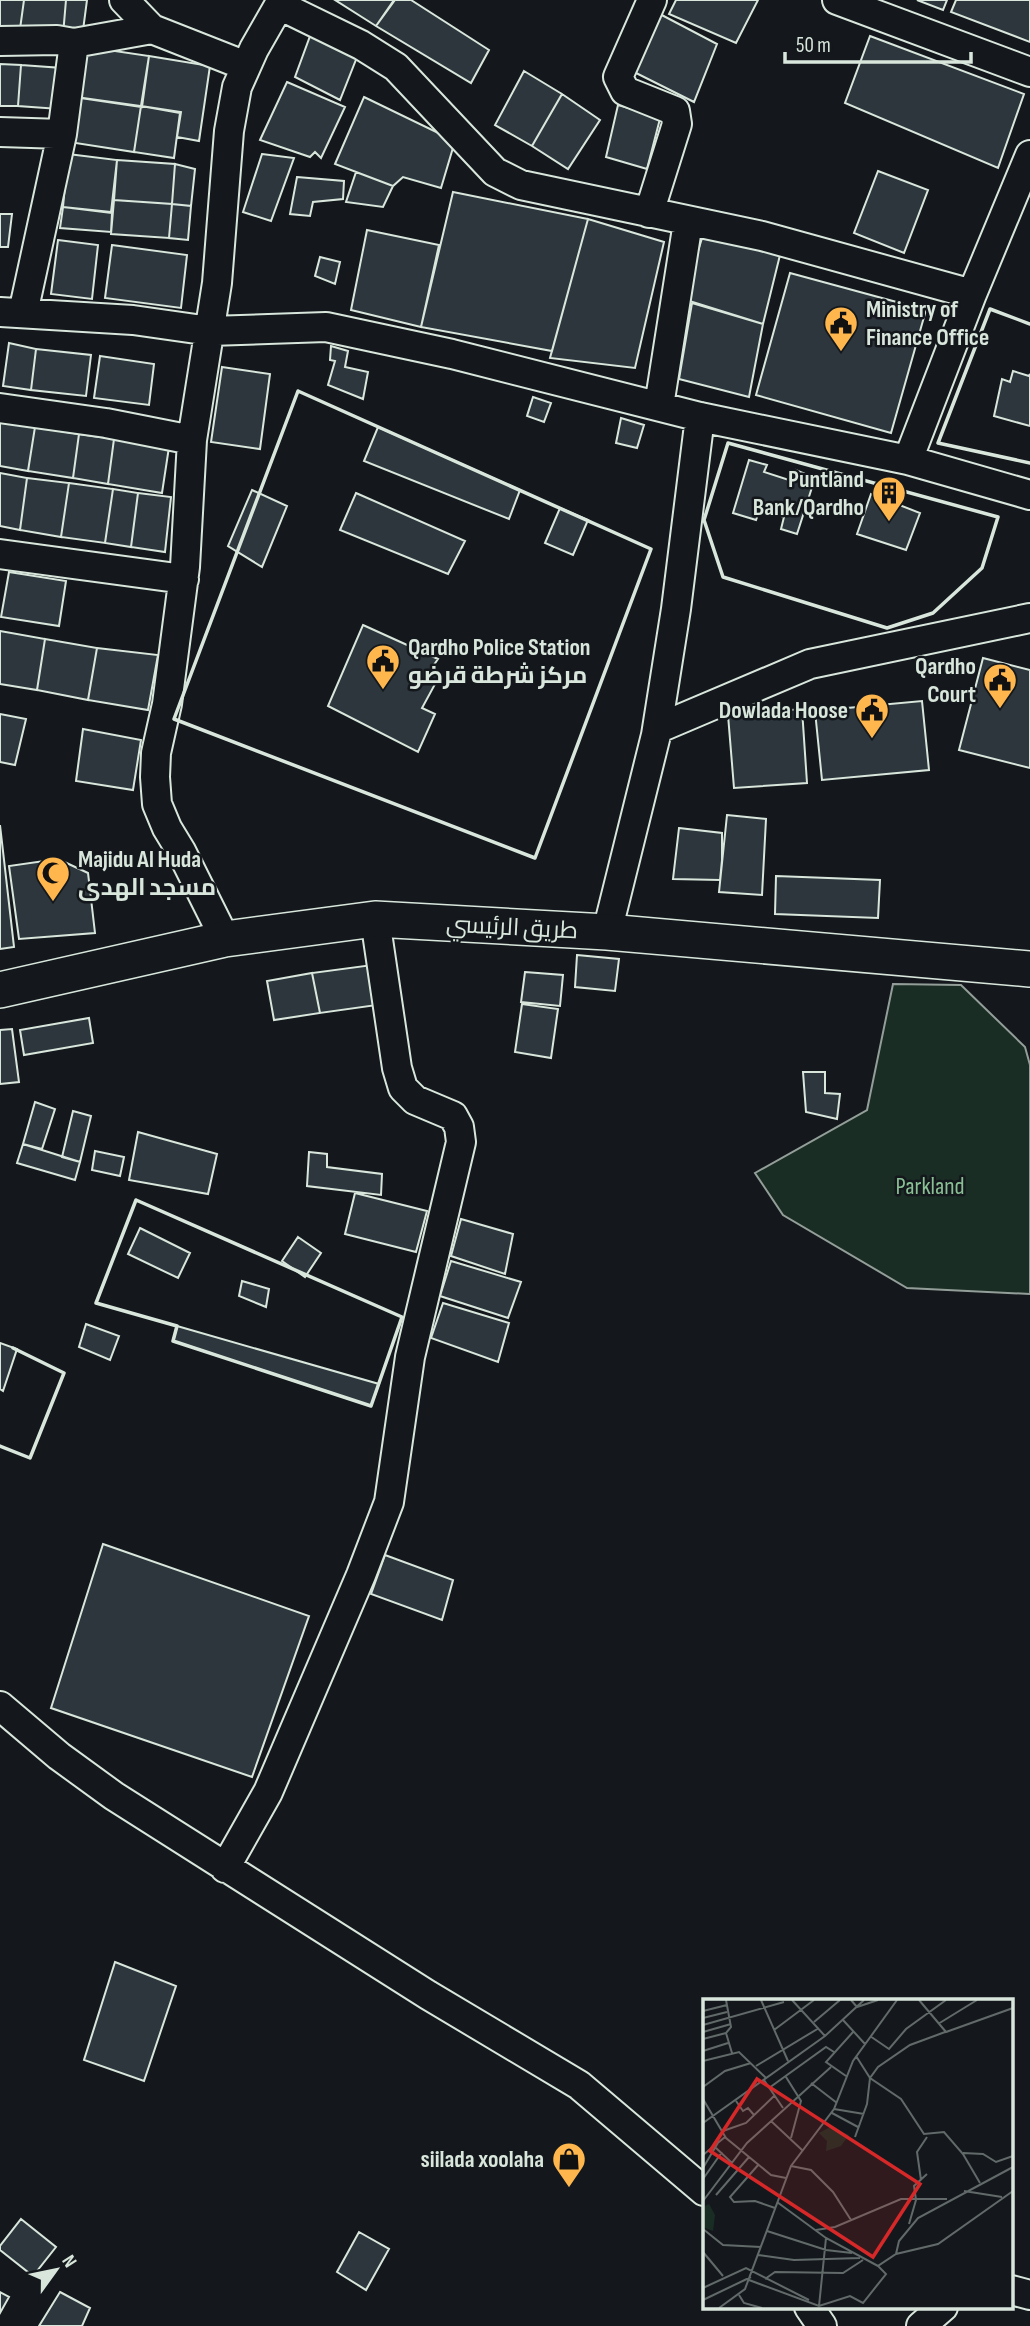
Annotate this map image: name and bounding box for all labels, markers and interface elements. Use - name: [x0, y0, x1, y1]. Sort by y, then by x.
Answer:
- scale bar: [785, 21, 970, 65]
- text: 50 m: [796, 33, 831, 58]
- place label: Ministry of Finance Office: [866, 295, 989, 352]
- public building icon: Ministry of Finance Office: [822, 304, 860, 353]
- place label: Puntland Bank/Qardho: [753, 465, 864, 522]
- building icon: Puntland Bank/Qardho: [870, 474, 908, 523]
- place label: Qardho Police Station مركز شرطة قرضو: [408, 633, 591, 690]
- public building icon: Qardho Police Station مركز شرطة قرضو: [364, 642, 402, 691]
- place label: Qardho Court: [915, 652, 976, 709]
- public building icon: Qardho Court: [981, 661, 1019, 710]
- public building icon: Dowlada Hoose: [853, 691, 891, 740]
- place label: Dowlada Hoose: [719, 696, 848, 725]
- place label: Majidu Al Huda مسجد الهدى: [78, 845, 216, 902]
- mosque icon: Majidu Al Huda مسجد الهدى: [34, 854, 72, 903]
- street label: طريق الرئيسي: [445, 910, 579, 948]
- park label: Parkland: [895, 1172, 965, 1201]
- inset map: [703, 1999, 1012, 2308]
- shop icon: siilada xoolaha: [550, 2140, 588, 2189]
- place label: siilada xoolaha: [421, 2145, 544, 2174]
- north arrow: [21, 2235, 91, 2305]
- text: N: [57, 2251, 81, 2272]

